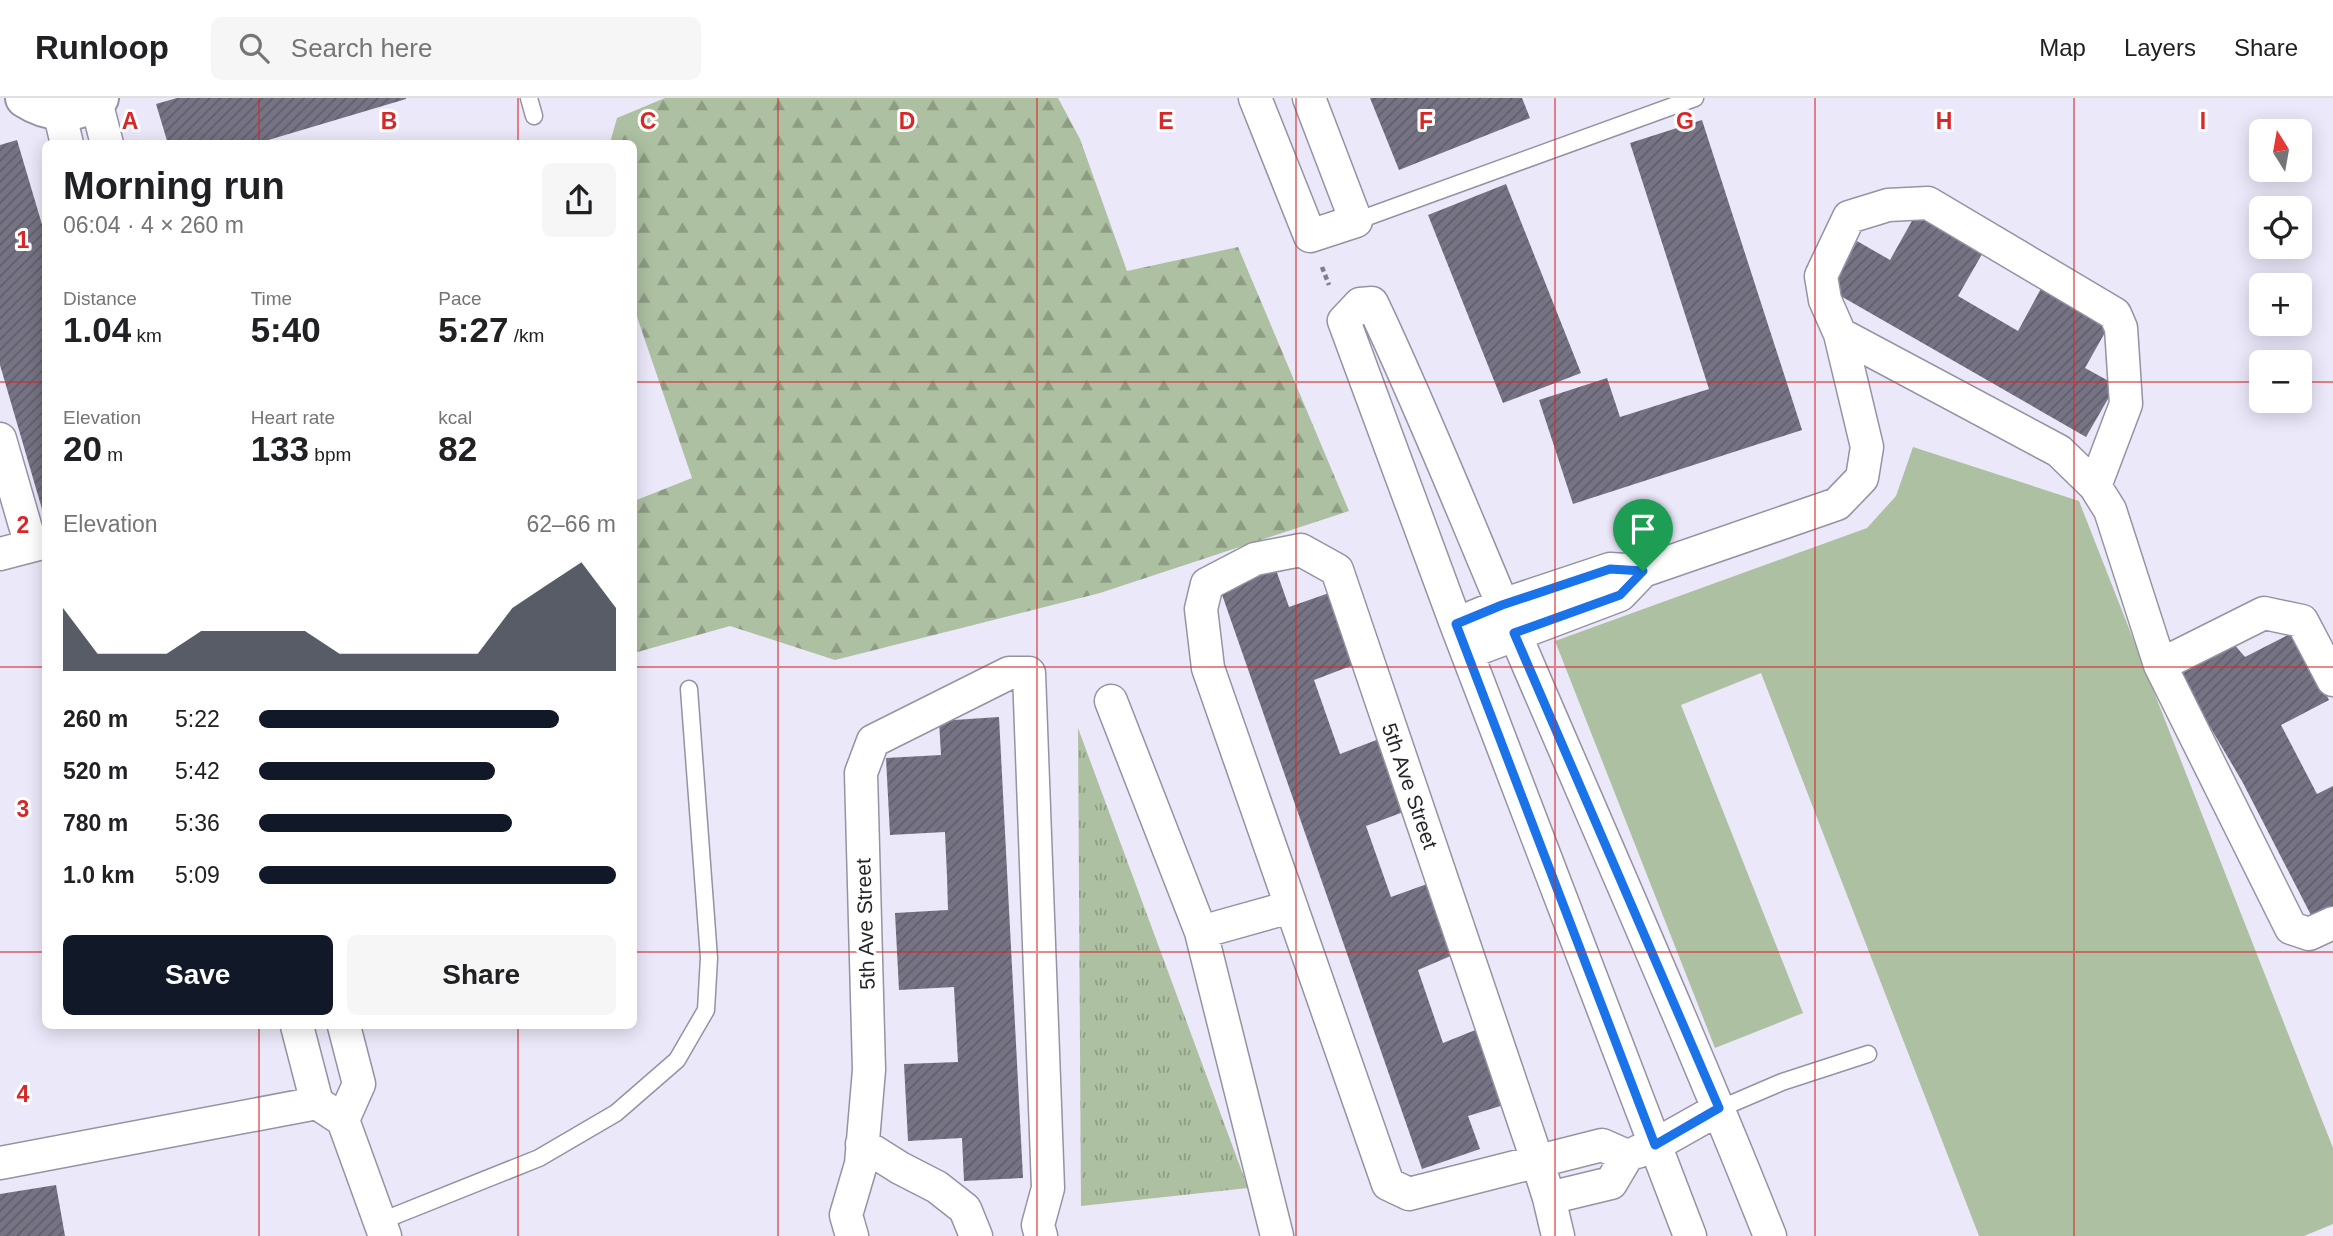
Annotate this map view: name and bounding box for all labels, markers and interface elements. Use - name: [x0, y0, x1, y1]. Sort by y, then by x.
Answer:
- search box: [211, 17, 701, 80]
- text: Runloop: [35, 29, 169, 66]
- icon: search: [235, 29, 273, 67]
- text: Search here: [291, 33, 432, 63]
- text: Map: [2039, 34, 2086, 61]
- text: Layers: [2124, 34, 2196, 61]
- text: Share: [2234, 34, 2298, 61]
- text: A: [122, 108, 138, 134]
- text: B: [381, 108, 397, 134]
- text: C: [640, 108, 656, 134]
- text: D: [899, 108, 915, 134]
- text: E: [1158, 108, 1174, 134]
- text: F: [1419, 108, 1433, 134]
- text: G: [1676, 108, 1694, 134]
- text: H: [1936, 108, 1952, 134]
- text: I: [2200, 108, 2206, 134]
- north arrow: [2249, 119, 2312, 182]
- map controls: [2249, 119, 2312, 413]
- button: share: [542, 163, 616, 237]
- text: Morning run: [63, 165, 285, 207]
- button: locate: [2249, 196, 2312, 259]
- text: 06:04 · 4 × 260 m: [63, 212, 244, 238]
- text: 1: [17, 227, 30, 253]
- button: +: [2249, 273, 2312, 336]
- text: Distance: [63, 288, 137, 309]
- text: Time: [251, 288, 292, 309]
- text: Pace: [438, 288, 482, 309]
- text: 1.04: [63, 310, 131, 349]
- text: 5:40: [251, 310, 321, 349]
- text: 5:27: [438, 310, 508, 349]
- text: km: [131, 325, 162, 346]
- text: /km: [508, 325, 544, 346]
- button: −: [2249, 350, 2312, 413]
- text: Elevation: [63, 407, 141, 428]
- text: Heart rate: [251, 407, 335, 428]
- text: kcal: [438, 407, 472, 428]
- text: 20: [63, 429, 102, 468]
- text: 133: [251, 429, 309, 468]
- text: 82: [438, 429, 477, 468]
- text: m: [102, 444, 123, 465]
- text: bpm: [309, 444, 351, 465]
- pin: [1613, 499, 1673, 571]
- icon: arrive: [1624, 510, 1662, 548]
- text: Elevation: [63, 511, 158, 537]
- text: 62–66 m: [526, 511, 616, 537]
- text: 2: [17, 512, 29, 538]
- text: 260 m: [63, 706, 128, 732]
- text: 5:22: [175, 706, 220, 732]
- street label: 5th Ave Street: [1378, 720, 1442, 852]
- text: 520 m: [63, 758, 128, 784]
- text: 5:42: [175, 758, 220, 784]
- text: 3: [17, 796, 29, 822]
- text: 780 m: [63, 810, 128, 836]
- text: 5:36: [175, 810, 220, 836]
- street label: 5th Ave Street: [851, 858, 879, 990]
- text: 1.0 km: [63, 862, 135, 888]
- text: 5:09: [175, 862, 220, 888]
- button: Save: [63, 935, 333, 1015]
- button: Share: [347, 935, 616, 1015]
- text: 4: [17, 1081, 30, 1107]

